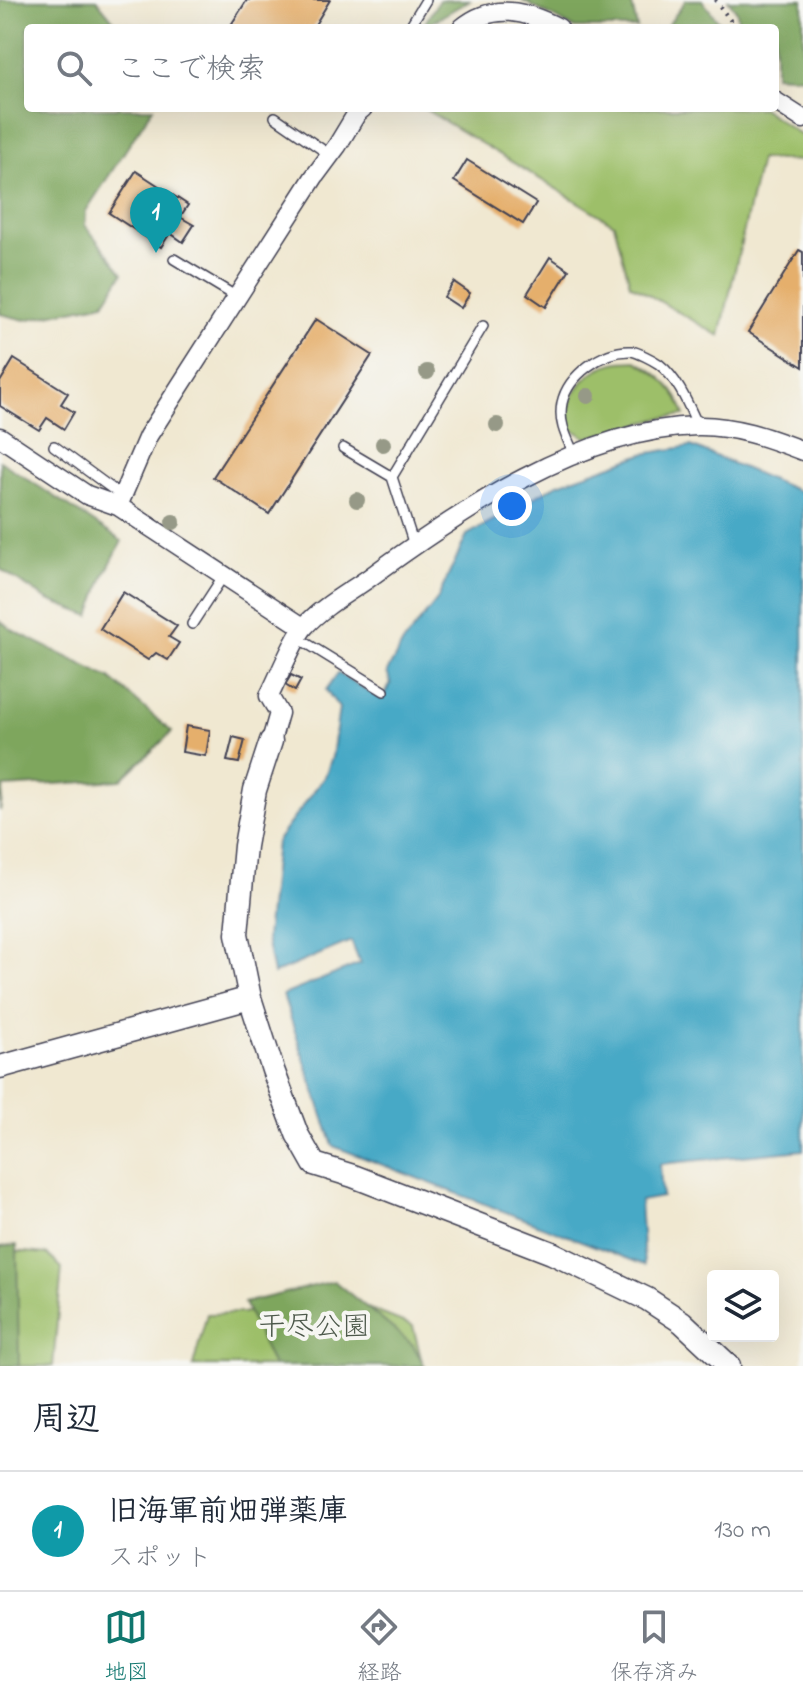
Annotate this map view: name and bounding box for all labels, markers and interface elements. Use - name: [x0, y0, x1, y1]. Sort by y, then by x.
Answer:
- search box: [24, 24, 779, 112]
- icon: search: [52, 46, 96, 90]
- text: ここで検索: [116, 49, 266, 93]
- pin: 1: [130, 187, 182, 253]
- your location: [492, 486, 532, 526]
- map controls: [707, 1270, 779, 1342]
- button: layers: [707, 1270, 779, 1342]
- park label: 干尽公園: [258, 1308, 370, 1349]
- text: 周辺: [32, 1396, 100, 1446]
- text: 旧海軍前畑弾薬庫: [108, 1491, 348, 1535]
- text: 1: [54, 1512, 62, 1550]
- text: 130 m: [714, 1512, 771, 1550]
- text: スポット: [108, 1540, 212, 1578]
- tab: 地図: [104, 1605, 149, 1690]
- tab: 経路: [357, 1605, 402, 1690]
- tab: 保存済み: [610, 1605, 699, 1690]

